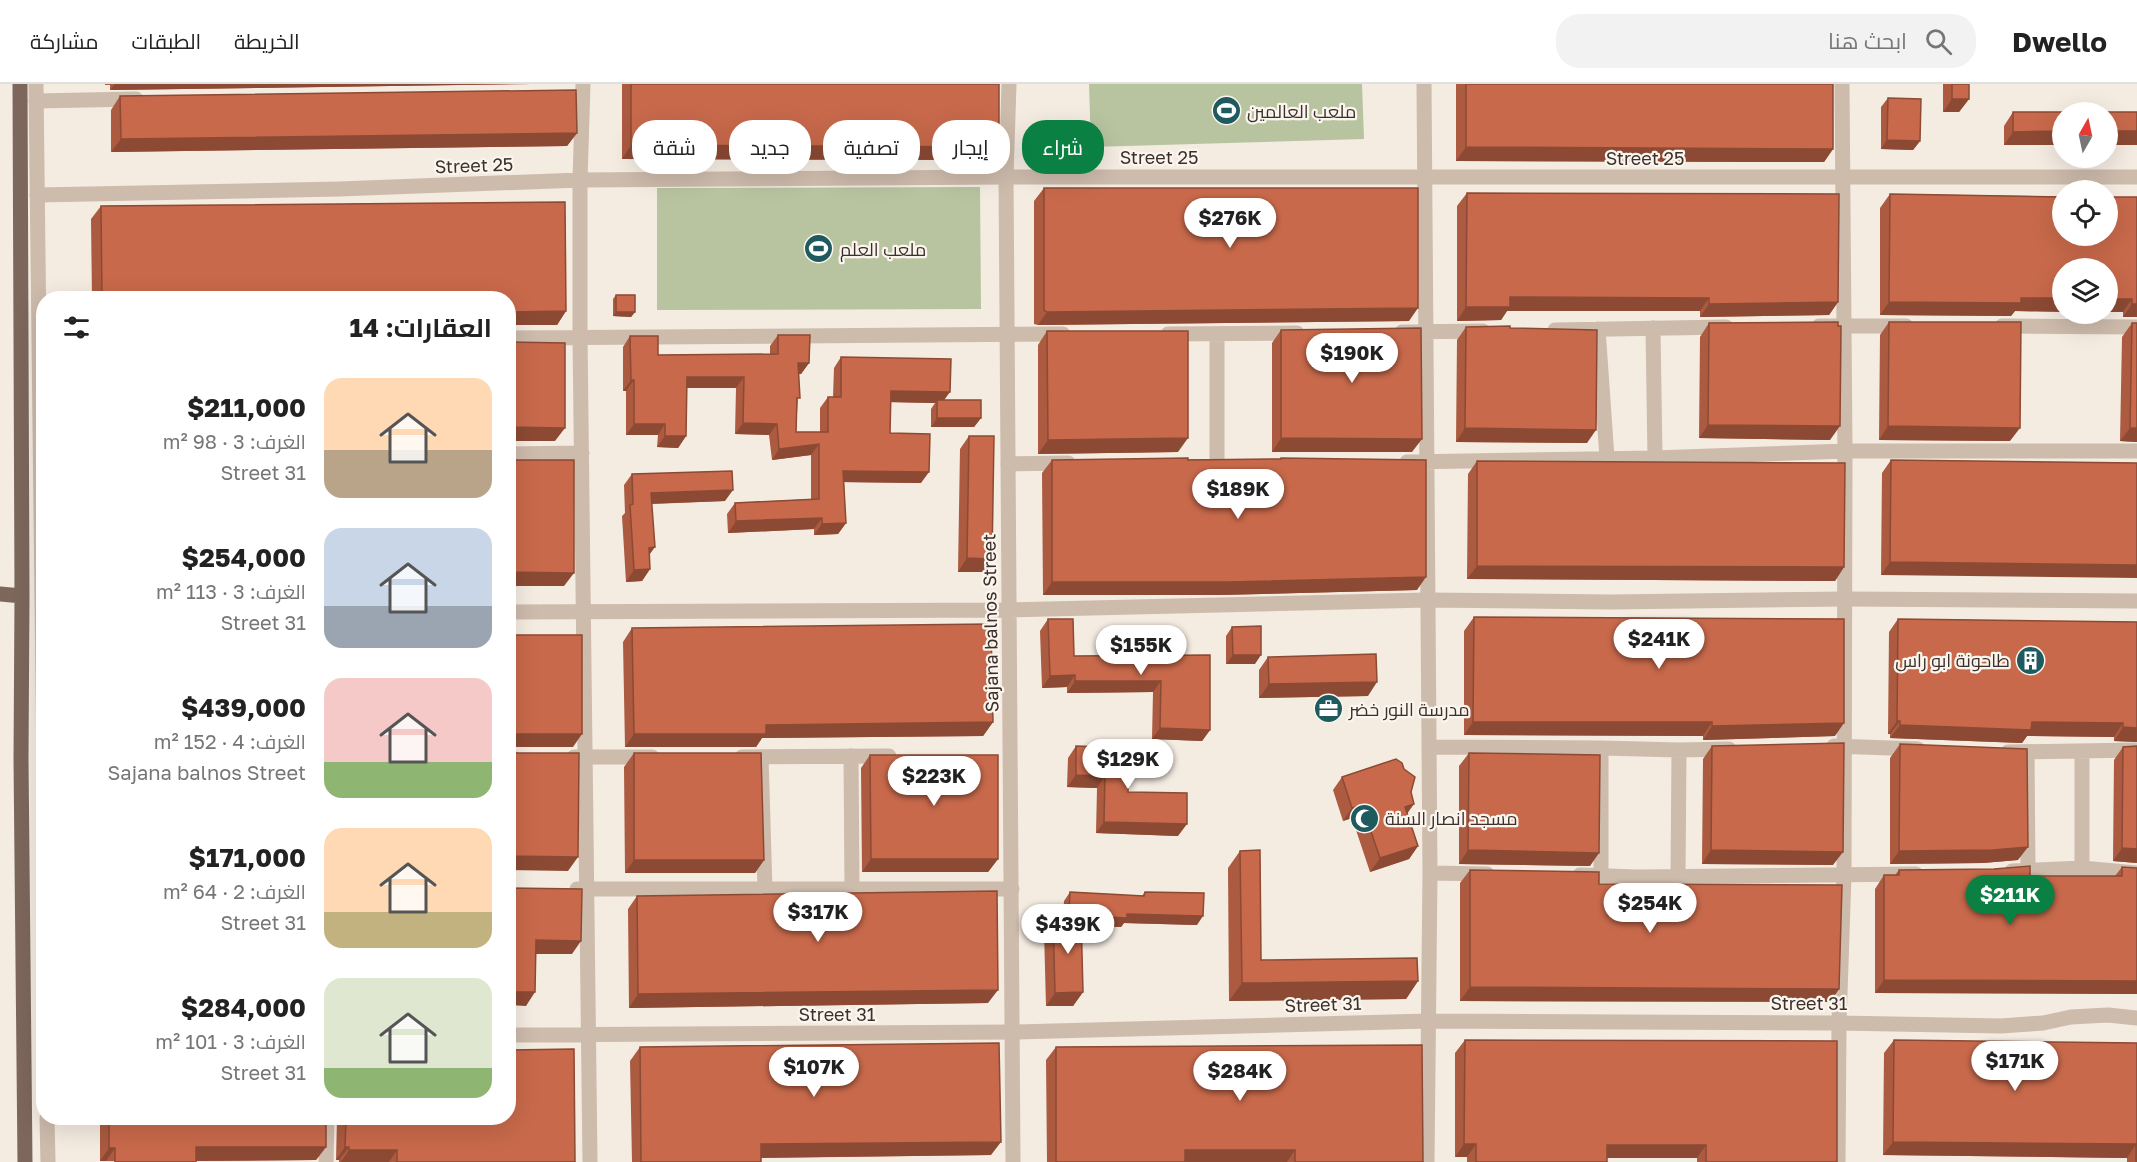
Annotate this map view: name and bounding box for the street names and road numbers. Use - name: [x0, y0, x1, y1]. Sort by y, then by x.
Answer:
- street label: Street 25: [1120, 146, 1198, 168]
- street label: Street 25: [1606, 147, 1684, 169]
- street label: Street 25: [434, 153, 514, 177]
- street label: Sajana balnos Street: [977, 534, 1003, 712]
- street label: Street 31: [1284, 992, 1362, 1016]
- street label: Street 31: [1770, 992, 1848, 1014]
- street label: Street 31: [798, 1003, 876, 1025]

